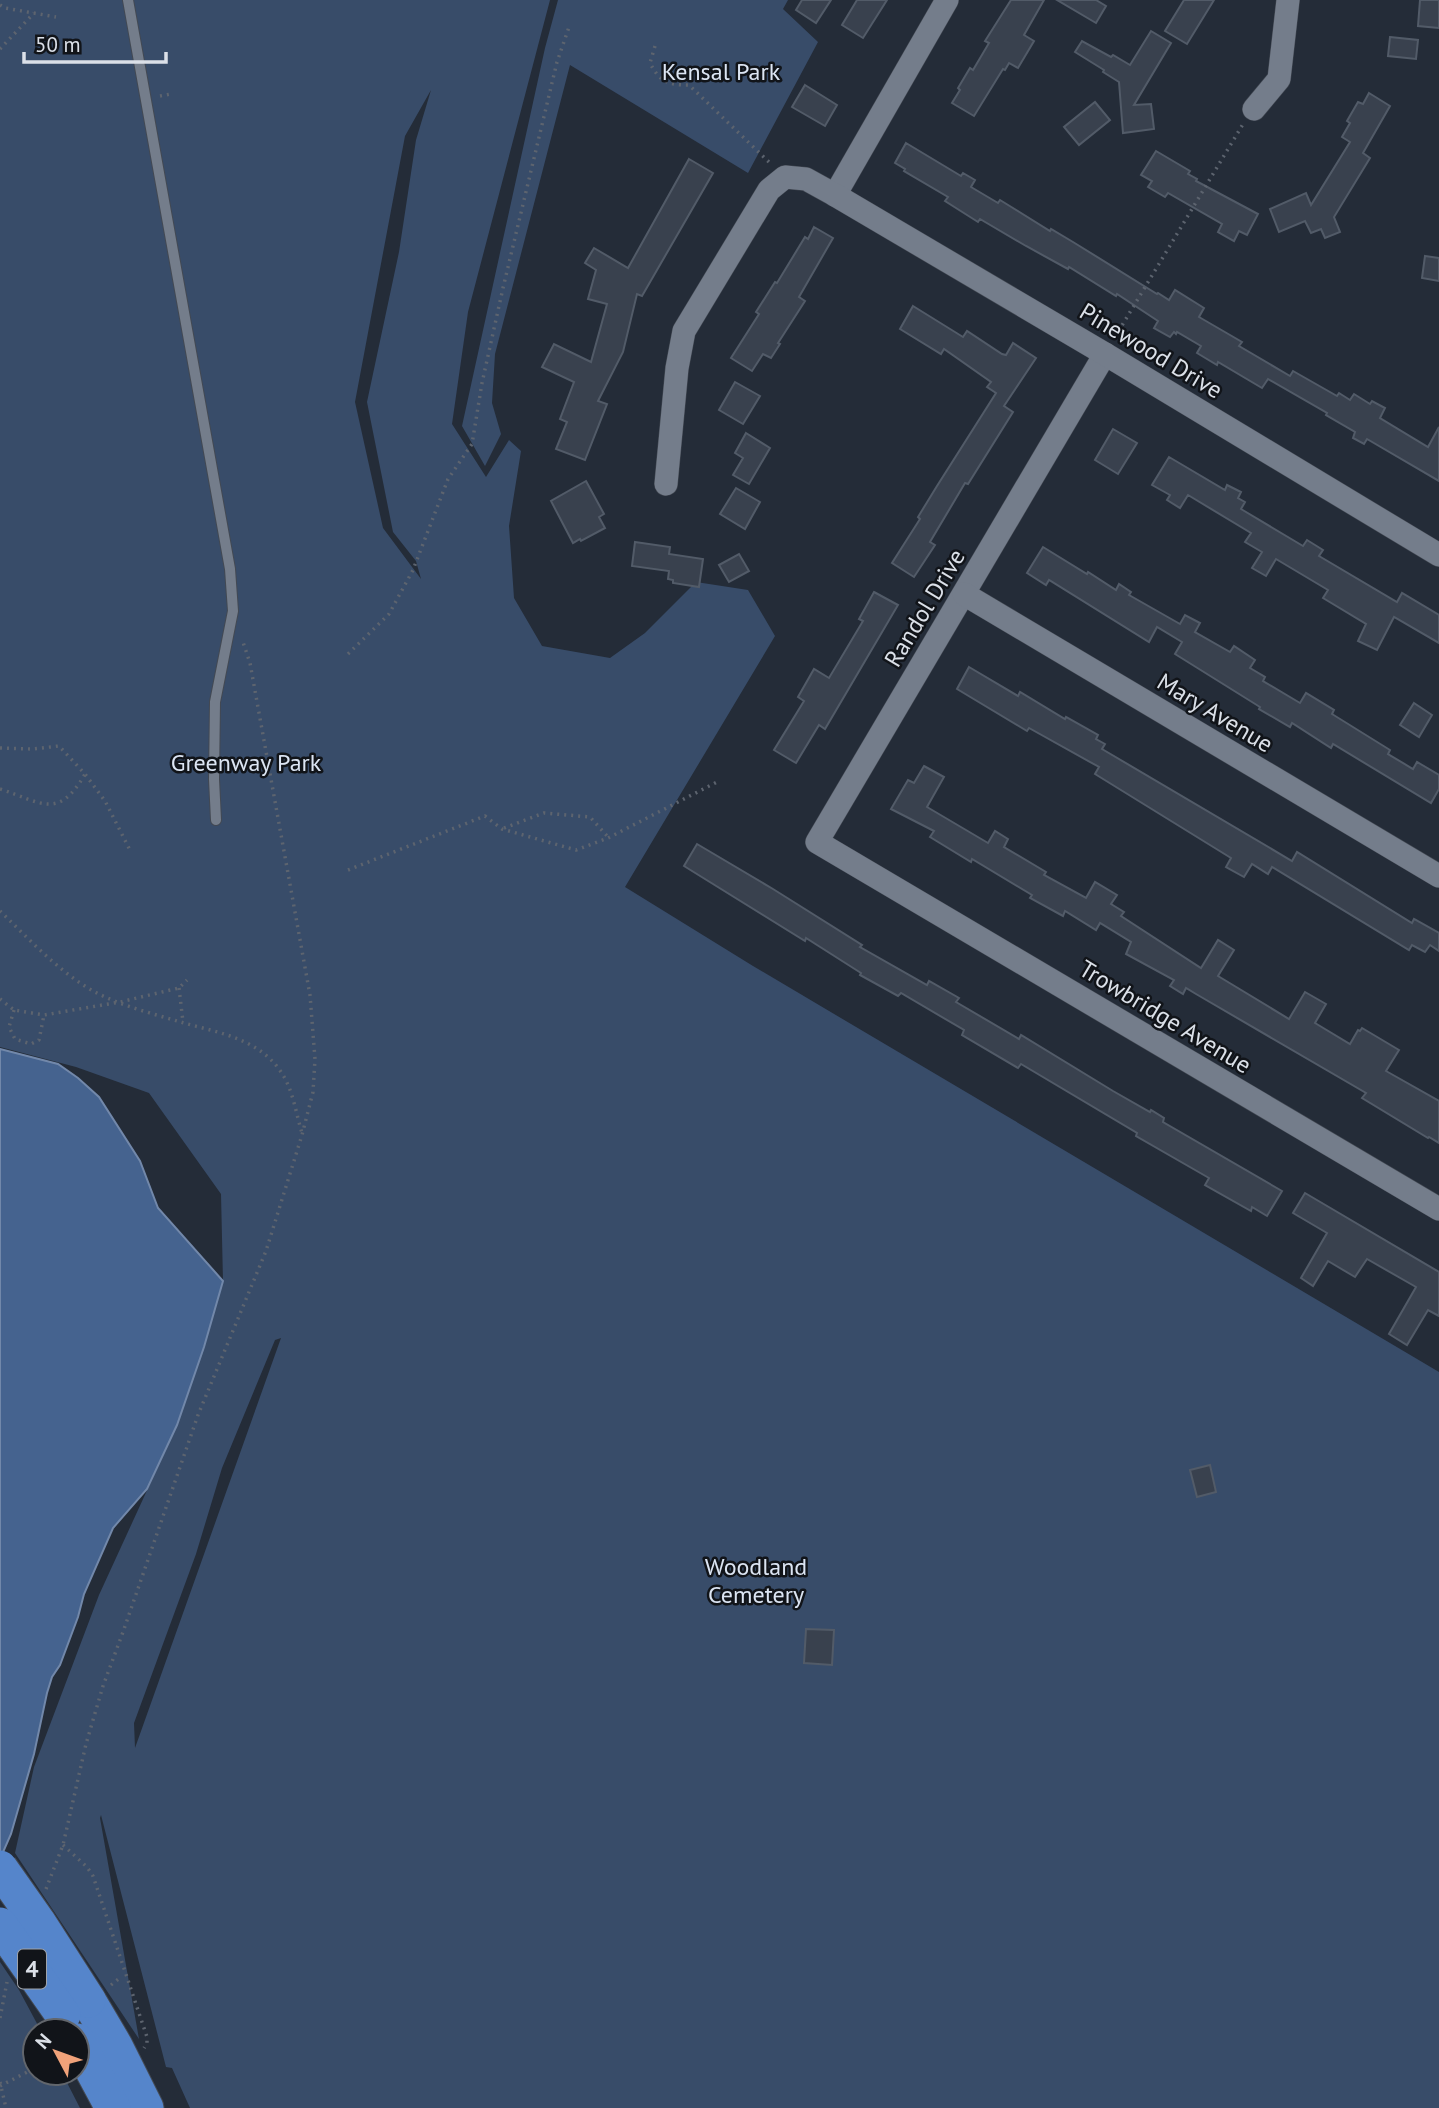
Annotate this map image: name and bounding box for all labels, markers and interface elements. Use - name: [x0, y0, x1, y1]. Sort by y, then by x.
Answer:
- scale bar: [24, 21, 166, 65]
- text: 50 m: [35, 31, 81, 58]
- park label: Kensal Park: [662, 56, 781, 87]
- street label: Pinewood Drive: [1074, 296, 1228, 405]
- street label: Randol Drive: [877, 543, 972, 672]
- street label: Mary Avenue: [1152, 666, 1279, 759]
- park label: Greenway Park: [171, 747, 322, 778]
- street label: Trowbridge Avenue: [1074, 953, 1257, 1080]
- park label: Woodland Cemetery: [705, 1551, 807, 1610]
- road number: 4: [18, 1950, 46, 1988]
- north arrow: [21, 2017, 91, 2087]
- text: N: [30, 2028, 56, 2053]

